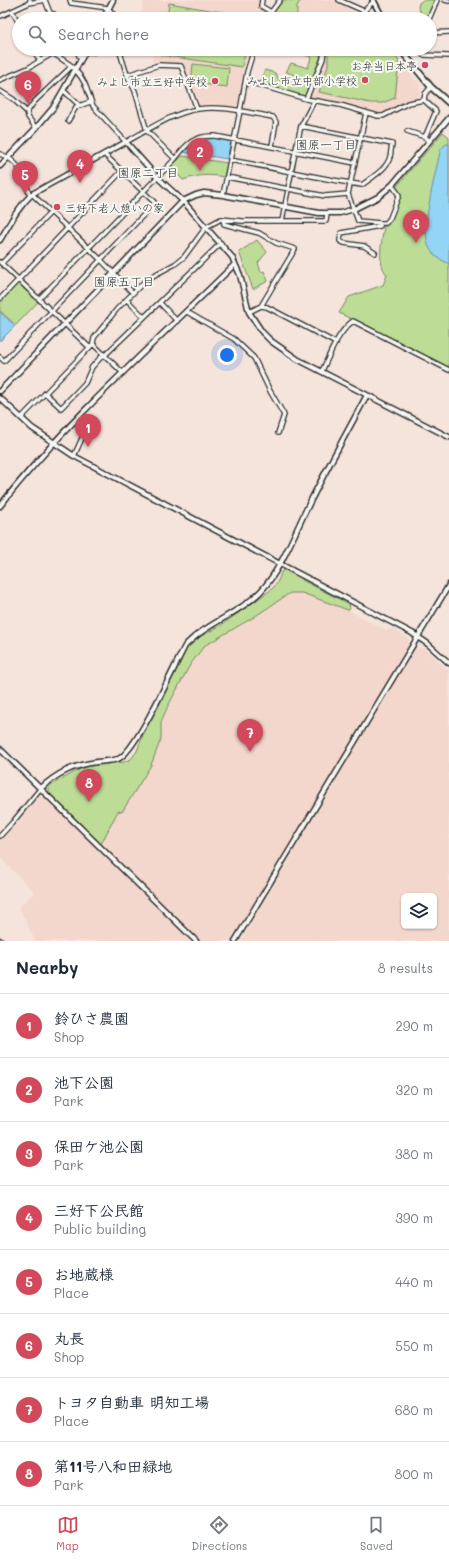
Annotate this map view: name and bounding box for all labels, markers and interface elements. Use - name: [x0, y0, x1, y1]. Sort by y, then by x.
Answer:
- search box: [12, 12, 437, 56]
- icon: search: [26, 23, 48, 45]
- text: Search here: [58, 24, 149, 44]
- place label: お弁当日本亭: [351, 58, 417, 73]
- marker: お弁当日本亭: [420, 60, 430, 70]
- pin: 6: [15, 71, 41, 104]
- place label: みよし市立中部小学校: [247, 73, 357, 88]
- place label: みよし市立三好中学校: [97, 74, 207, 89]
- marker: みよし市立中部小学校: [360, 75, 370, 85]
- marker: みよし市立三好中学校: [210, 76, 220, 86]
- district label: 園原一丁目: [296, 136, 356, 152]
- pin: 2: [187, 138, 213, 171]
- pin: 4: [67, 150, 93, 183]
- pin: 5: [12, 161, 38, 194]
- district label: 園原二丁目: [118, 164, 178, 180]
- place label: 三好下老人憩いの家: [65, 200, 164, 215]
- marker: 三好下老人憩いの家: [52, 202, 62, 212]
- pin: 3: [403, 210, 429, 243]
- district label: 園原五丁目: [94, 273, 154, 289]
- your location: [217, 345, 237, 365]
- pin: 1: [75, 414, 101, 447]
- pin: 7: [237, 719, 263, 752]
- pin: 8: [76, 769, 102, 802]
- map controls: [401, 893, 437, 929]
- button: layers: [401, 893, 437, 929]
- text: Nearby: [16, 956, 78, 978]
- text: 8 results: [378, 959, 433, 976]
- text: 鈴ひさ農園: [54, 1008, 129, 1028]
- text: 1: [26, 1017, 32, 1034]
- text: 290 m: [396, 1017, 433, 1034]
- text: Shop: [54, 1028, 84, 1045]
- text: 池下公園: [54, 1072, 114, 1092]
- text: 2: [25, 1081, 33, 1098]
- text: 320 m: [396, 1081, 433, 1098]
- text: Park: [54, 1092, 83, 1109]
- text: 保田ケ池公園: [54, 1136, 144, 1156]
- text: 3: [25, 1145, 33, 1162]
- text: 380 m: [395, 1145, 433, 1162]
- text: Park: [54, 1156, 83, 1173]
- text: 三好下公民館: [54, 1200, 144, 1220]
- text: 4: [25, 1209, 33, 1226]
- text: 390 m: [395, 1209, 433, 1226]
- text: Public building: [54, 1220, 146, 1237]
- text: お地蔵様: [54, 1264, 114, 1284]
- text: 5: [25, 1273, 33, 1290]
- text: 440 m: [395, 1273, 433, 1290]
- text: Place: [54, 1284, 89, 1301]
- text: 丸長: [54, 1328, 84, 1348]
- text: 6: [25, 1337, 33, 1354]
- text: 550 m: [395, 1337, 433, 1354]
- text: Shop: [54, 1348, 84, 1365]
- text: トヨタ自動車 明知工場: [54, 1392, 209, 1412]
- text: 7: [25, 1401, 33, 1418]
- text: 680 m: [395, 1401, 433, 1418]
- text: Place: [54, 1412, 89, 1429]
- text: 第11号八和田緑地: [54, 1456, 172, 1476]
- text: 8: [25, 1465, 33, 1482]
- text: 800 m: [395, 1465, 433, 1482]
- text: Park: [54, 1476, 83, 1493]
- tab: Map: [56, 1514, 79, 1553]
- tab: Directions: [191, 1514, 247, 1553]
- tab: Saved: [360, 1514, 393, 1553]

